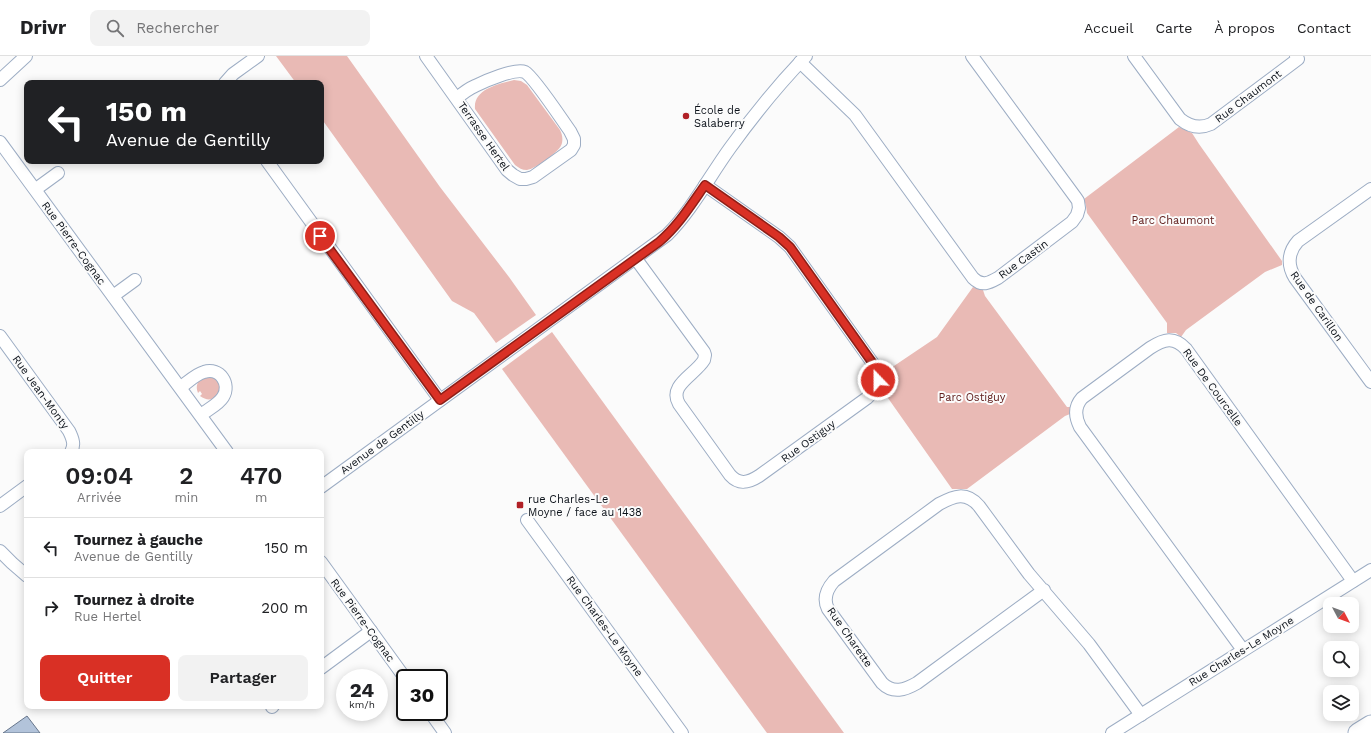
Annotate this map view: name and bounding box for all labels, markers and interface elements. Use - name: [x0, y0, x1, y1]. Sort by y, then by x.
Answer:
- search box: [90, 10, 370, 46]
- text: Drivr: [20, 16, 66, 39]
- icon: search: [104, 17, 126, 39]
- text: Rechercher: [136, 19, 219, 37]
- text: Accueil: [1084, 20, 1133, 36]
- text: Carte: [1155, 20, 1192, 36]
- text: À propos: [1214, 20, 1275, 36]
- text: Contact: [1297, 20, 1351, 36]
- street label: Rue Chaumont: [1212, 67, 1284, 126]
- text: 150 m: [106, 95, 187, 128]
- icon: left: [40, 96, 92, 148]
- street label: Terrasse Hertel: [455, 99, 513, 174]
- place label: École de Salaberry: [694, 103, 745, 130]
- marker: École de Salaberry: [681, 111, 691, 121]
- text: Avenue de Gentilly: [106, 129, 270, 150]
- street label: Rue Pierre-Cognac: [39, 199, 108, 288]
- park label: Parc Chaumont: [1132, 214, 1215, 227]
- pin: [303, 219, 337, 253]
- icon: arrive: [309, 225, 331, 247]
- street label: Rue Castin: [996, 237, 1051, 282]
- street label: Rue de Carillon: [1288, 269, 1346, 344]
- street label: Rue De Courcelle: [1180, 346, 1245, 429]
- street label: Rue Jean-Monty: [10, 353, 72, 432]
- position arrow: [857, 359, 899, 401]
- park label: Parc Ostiguy: [938, 391, 1006, 404]
- street label: Avenue de Gentilly: [338, 407, 427, 477]
- street label: Rue Ostiguy: [779, 417, 838, 465]
- text: 09:04: [65, 462, 133, 490]
- text: 2: [179, 462, 194, 490]
- text: 470: [240, 462, 283, 490]
- text: Arrivée: [77, 490, 121, 505]
- text: min: [174, 490, 198, 505]
- text: m: [255, 490, 267, 505]
- place label: rue Charles-Le Moyne / face au 1438: [528, 493, 642, 519]
- marker: rue Charles-Le Moyne / face au 1438: [515, 500, 525, 510]
- text: Tournez à gauche: [74, 531, 203, 549]
- icon: left: [40, 537, 62, 559]
- text: 150 m: [265, 539, 308, 557]
- text: Avenue de Gentilly: [74, 549, 193, 564]
- street label: Rue Charles-Le Moyne: [564, 573, 646, 679]
- street label: Rue Pierre-Cognac: [328, 576, 397, 665]
- text: Tournez à droite: [74, 591, 194, 609]
- icon: right: [40, 597, 62, 619]
- north arrow: [1323, 597, 1359, 633]
- map controls: [1323, 597, 1359, 721]
- text: 200 m: [261, 599, 308, 617]
- street label: Rue Charette: [824, 605, 875, 670]
- text: Rue Hertel: [74, 609, 141, 624]
- street label: Rue Charles-Le Moyne: [1186, 614, 1296, 689]
- button: search: [1323, 641, 1359, 677]
- button: Quitter: [40, 655, 170, 701]
- button: Partager: [178, 655, 308, 701]
- speed limit sign: 30: [396, 669, 448, 721]
- text: 24: [350, 678, 374, 702]
- button: layers: [1323, 685, 1359, 721]
- text: km/h: [349, 699, 375, 710]

